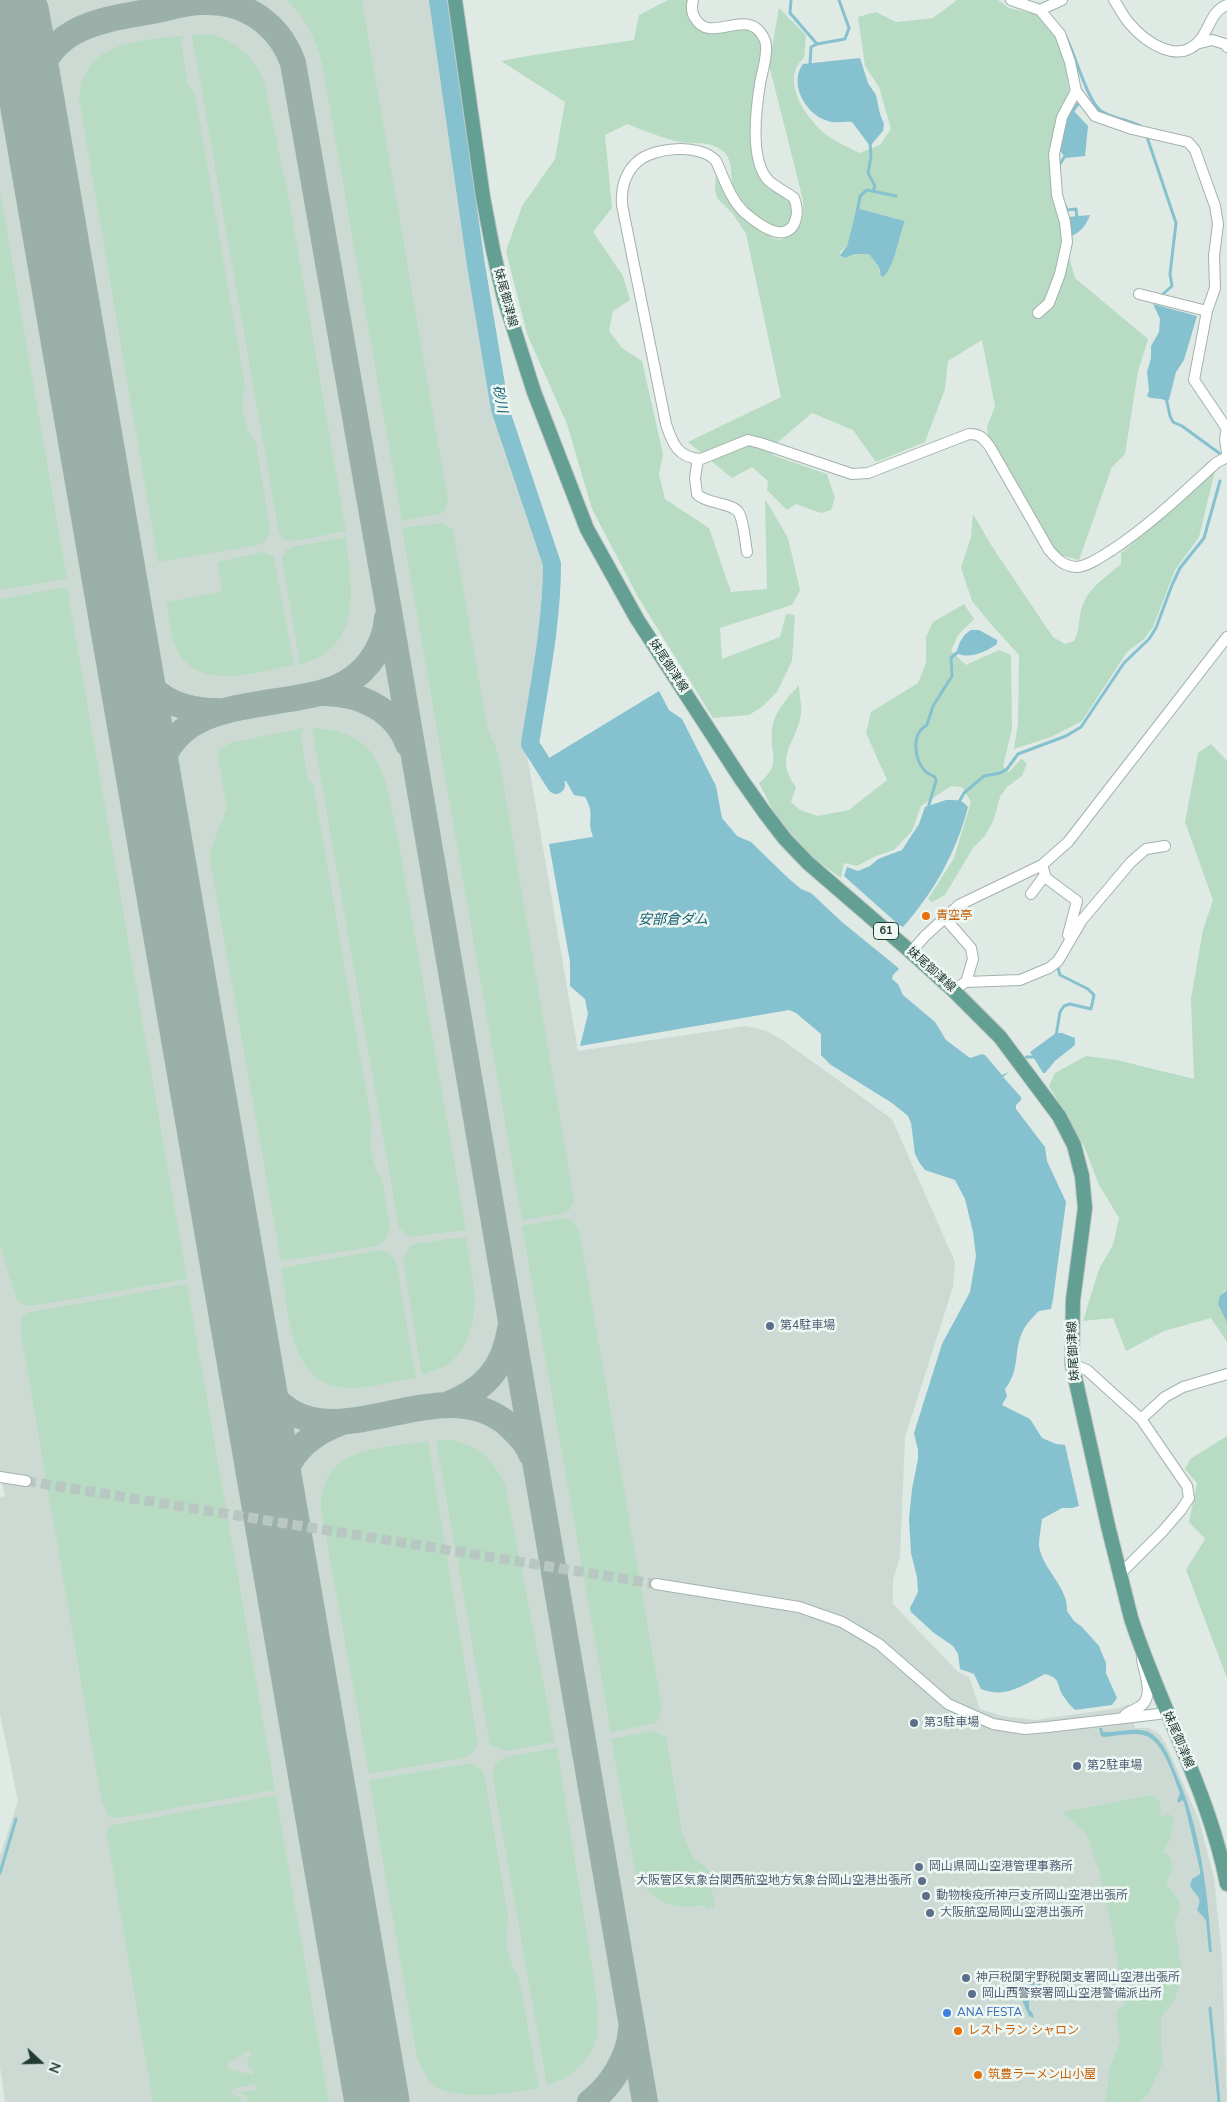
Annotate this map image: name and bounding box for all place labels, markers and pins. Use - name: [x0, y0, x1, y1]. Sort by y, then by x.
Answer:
- place label: 青空亭: [936, 909, 972, 923]
- marker: 青空亭: [920, 910, 932, 922]
- place label: 第4駐車場: [780, 1319, 835, 1333]
- marker: 第4駐車場: [764, 1320, 776, 1332]
- place label: 第3駐車場: [924, 1716, 979, 1730]
- marker: 第3駐車場: [908, 1717, 920, 1729]
- place label: 第2駐車場: [1087, 1759, 1142, 1773]
- marker: 第2駐車場: [1071, 1760, 1083, 1772]
- place label: 岡山県岡山空港管理事務所: [929, 1860, 1073, 1874]
- marker: 岡山県岡山空港管理事務所: [913, 1861, 925, 1873]
- place label: 大阪管区気象台関西航空地方気象台岡山空港出張所: [636, 1874, 912, 1888]
- marker: 大阪管区気象台関西航空地方気象台岡山空港出張所: [916, 1875, 928, 1887]
- place label: 動物検疫所神戸支所岡山空港出張所: [936, 1889, 1128, 1903]
- marker: 動物検疫所神戸支所岡山空港出張所: [920, 1890, 932, 1902]
- place label: 大阪航空局岡山空港出張所: [940, 1906, 1084, 1920]
- marker: 大阪航空局岡山空港出張所: [924, 1907, 936, 1919]
- place label: 神戸税関宇野税関支署岡山空港出張所: [976, 1971, 1180, 1985]
- marker: 神戸税関宇野税関支署岡山空港出張所: [960, 1972, 972, 1984]
- place label: 岡山西警察署岡山空港警備派出所: [982, 1987, 1162, 2001]
- marker: 岡山西警察署岡山空港警備派出所: [966, 1988, 978, 2000]
- place label: ANA FESTA: [957, 2006, 1022, 2020]
- marker: ANA FESTA: [941, 2007, 953, 2019]
- place label: レストラン シャロン: [968, 2024, 1079, 2038]
- marker: レストラン シャロン: [952, 2025, 964, 2037]
- place label: 筑豊ラーメン山小屋: [988, 2068, 1096, 2082]
- marker: 筑豊ラーメン山小屋: [972, 2069, 984, 2081]

